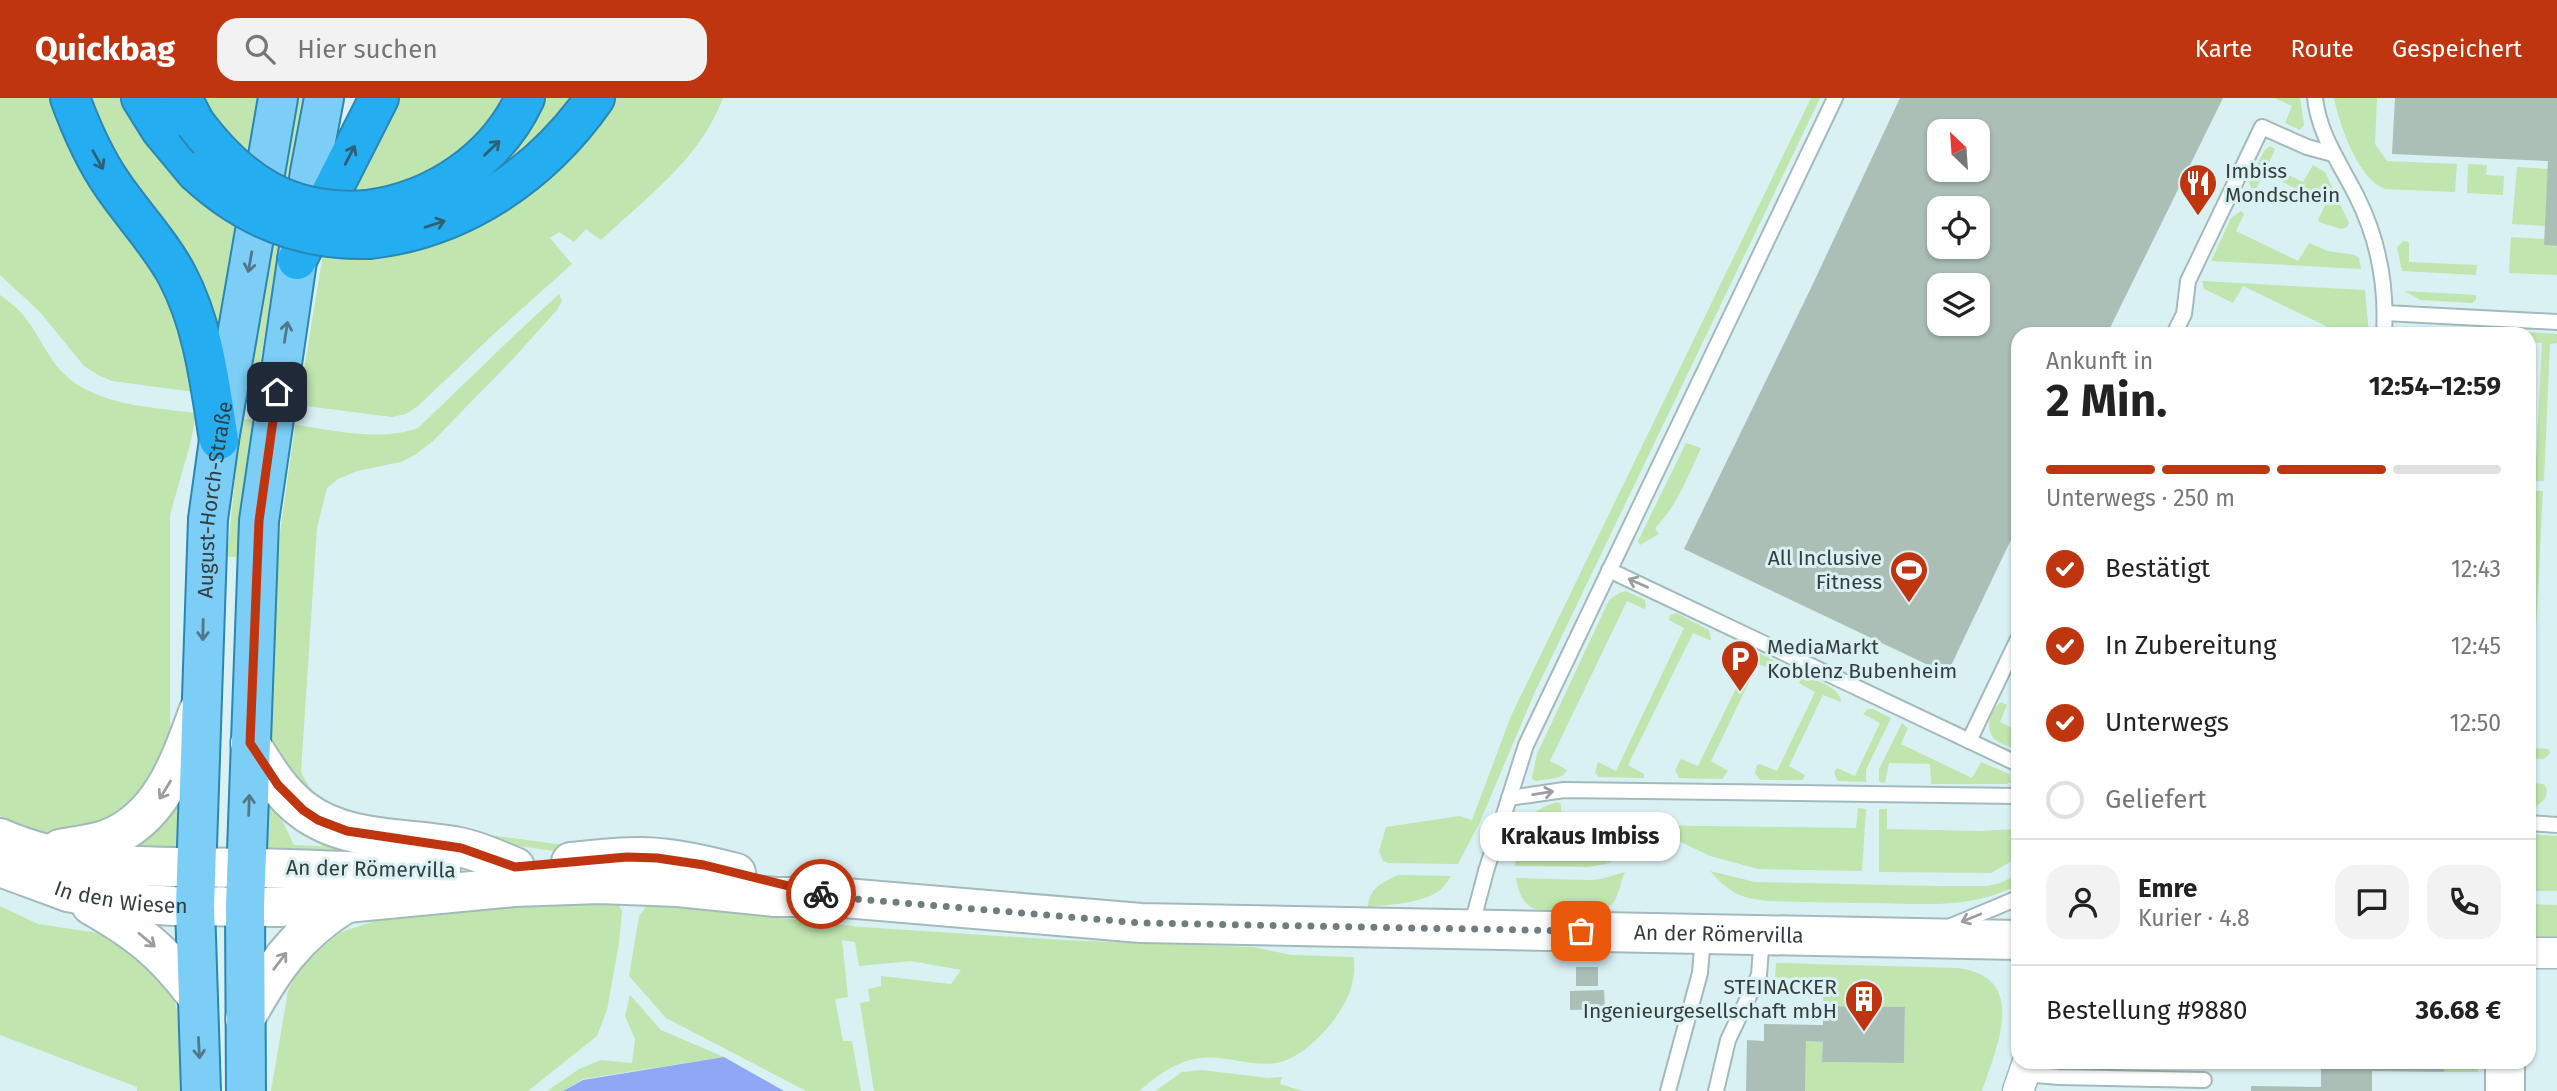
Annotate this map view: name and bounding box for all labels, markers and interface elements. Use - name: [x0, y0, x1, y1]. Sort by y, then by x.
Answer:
- search box: [217, 18, 707, 81]
- text: Quickbag: [35, 29, 175, 69]
- icon: search: [241, 30, 279, 68]
- text: Hier suchen: [297, 34, 438, 65]
- text: Karte: [2195, 35, 2252, 63]
- text: Route: [2290, 35, 2354, 63]
- text: Gespeichert: [2392, 35, 2522, 63]
- north arrow: [1927, 119, 1990, 182]
- map controls: [1927, 119, 1990, 336]
- one-way arrow: [483, 139, 500, 156]
- one-way arrow: [344, 145, 358, 166]
- one-way arrow: [91, 150, 105, 170]
- place label: Imbiss Mondschein: [2225, 158, 2340, 208]
- restaurant icon: Imbiss Mondschein: [2177, 162, 2219, 217]
- button: locate: [1927, 196, 1990, 259]
- one-way arrow: [424, 217, 446, 230]
- one-way arrow: [243, 250, 256, 273]
- button: layers: [1927, 273, 1990, 336]
- one-way arrow: [280, 321, 293, 344]
- text: Ankunft in: [2046, 347, 2153, 375]
- pin: [247, 362, 307, 422]
- text: 12:54–12:59: [2369, 371, 2501, 402]
- icon: home: [258, 373, 296, 411]
- text: 2 Min.: [2046, 373, 2167, 428]
- street label: August-Horch-Straße: [192, 399, 238, 599]
- text: Unterwegs · 250 m: [2046, 484, 2235, 512]
- place label: All Inclusive Fitness: [1768, 545, 1882, 595]
- sports icon: All Inclusive Fitness: [1888, 549, 1930, 604]
- icon: check: [2046, 550, 2084, 588]
- text: Bestätigt: [2105, 553, 2210, 584]
- text: 12:43: [2451, 555, 2501, 583]
- one-way arrow: [1628, 576, 1649, 589]
- one-way arrow: [196, 618, 210, 641]
- icon: check: [2046, 627, 2084, 665]
- text: In Zubereitung: [2105, 630, 2277, 661]
- text: 12:45: [2451, 632, 2501, 660]
- place label: MediaMarkt Koblenz Bubenheim: [1767, 634, 1957, 684]
- parking icon: MediaMarkt Koblenz Bubenheim: [1719, 638, 1761, 693]
- icon: check: [2046, 704, 2084, 742]
- text: Unterwegs: [2105, 707, 2229, 738]
- text: 12:50: [2450, 709, 2501, 737]
- one-way arrow: [157, 779, 171, 799]
- text: Geliefert: [2105, 784, 2207, 815]
- one-way arrow: [1531, 786, 1554, 799]
- one-way arrow: [242, 794, 255, 817]
- callout: Krakaus Imbiss: [1481, 812, 1681, 861]
- text: Krakaus Imbiss: [1501, 822, 1659, 850]
- street label: An der Römervilla: [286, 855, 456, 883]
- courier: [786, 859, 856, 929]
- button: person: [2046, 865, 2120, 939]
- button: chat: [2335, 865, 2409, 939]
- button: phone: [2427, 865, 2501, 939]
- text: Emre: [2138, 873, 2197, 904]
- street label: In den Wiesen: [51, 875, 188, 919]
- icon: bike: [802, 875, 840, 913]
- pin: [1551, 901, 1611, 961]
- text: Kurier · 4.8: [2138, 904, 2250, 932]
- icon: bag: [1562, 912, 1600, 950]
- one-way arrow: [1960, 913, 1982, 926]
- street label: An der Römervilla: [1634, 920, 1804, 949]
- one-way arrow: [137, 932, 155, 948]
- one-way arrow: [273, 952, 288, 971]
- place label: STEINACKER Ingenieurgesellschaft mbH: [1583, 974, 1837, 1024]
- building icon: STEINACKER Ingenieurgesellschaft mbH: [1843, 978, 1885, 1033]
- text: Bestellung #9880: [2046, 995, 2248, 1026]
- text: 36.68 €: [2416, 995, 2501, 1026]
- one-way arrow: [192, 1036, 205, 1059]

